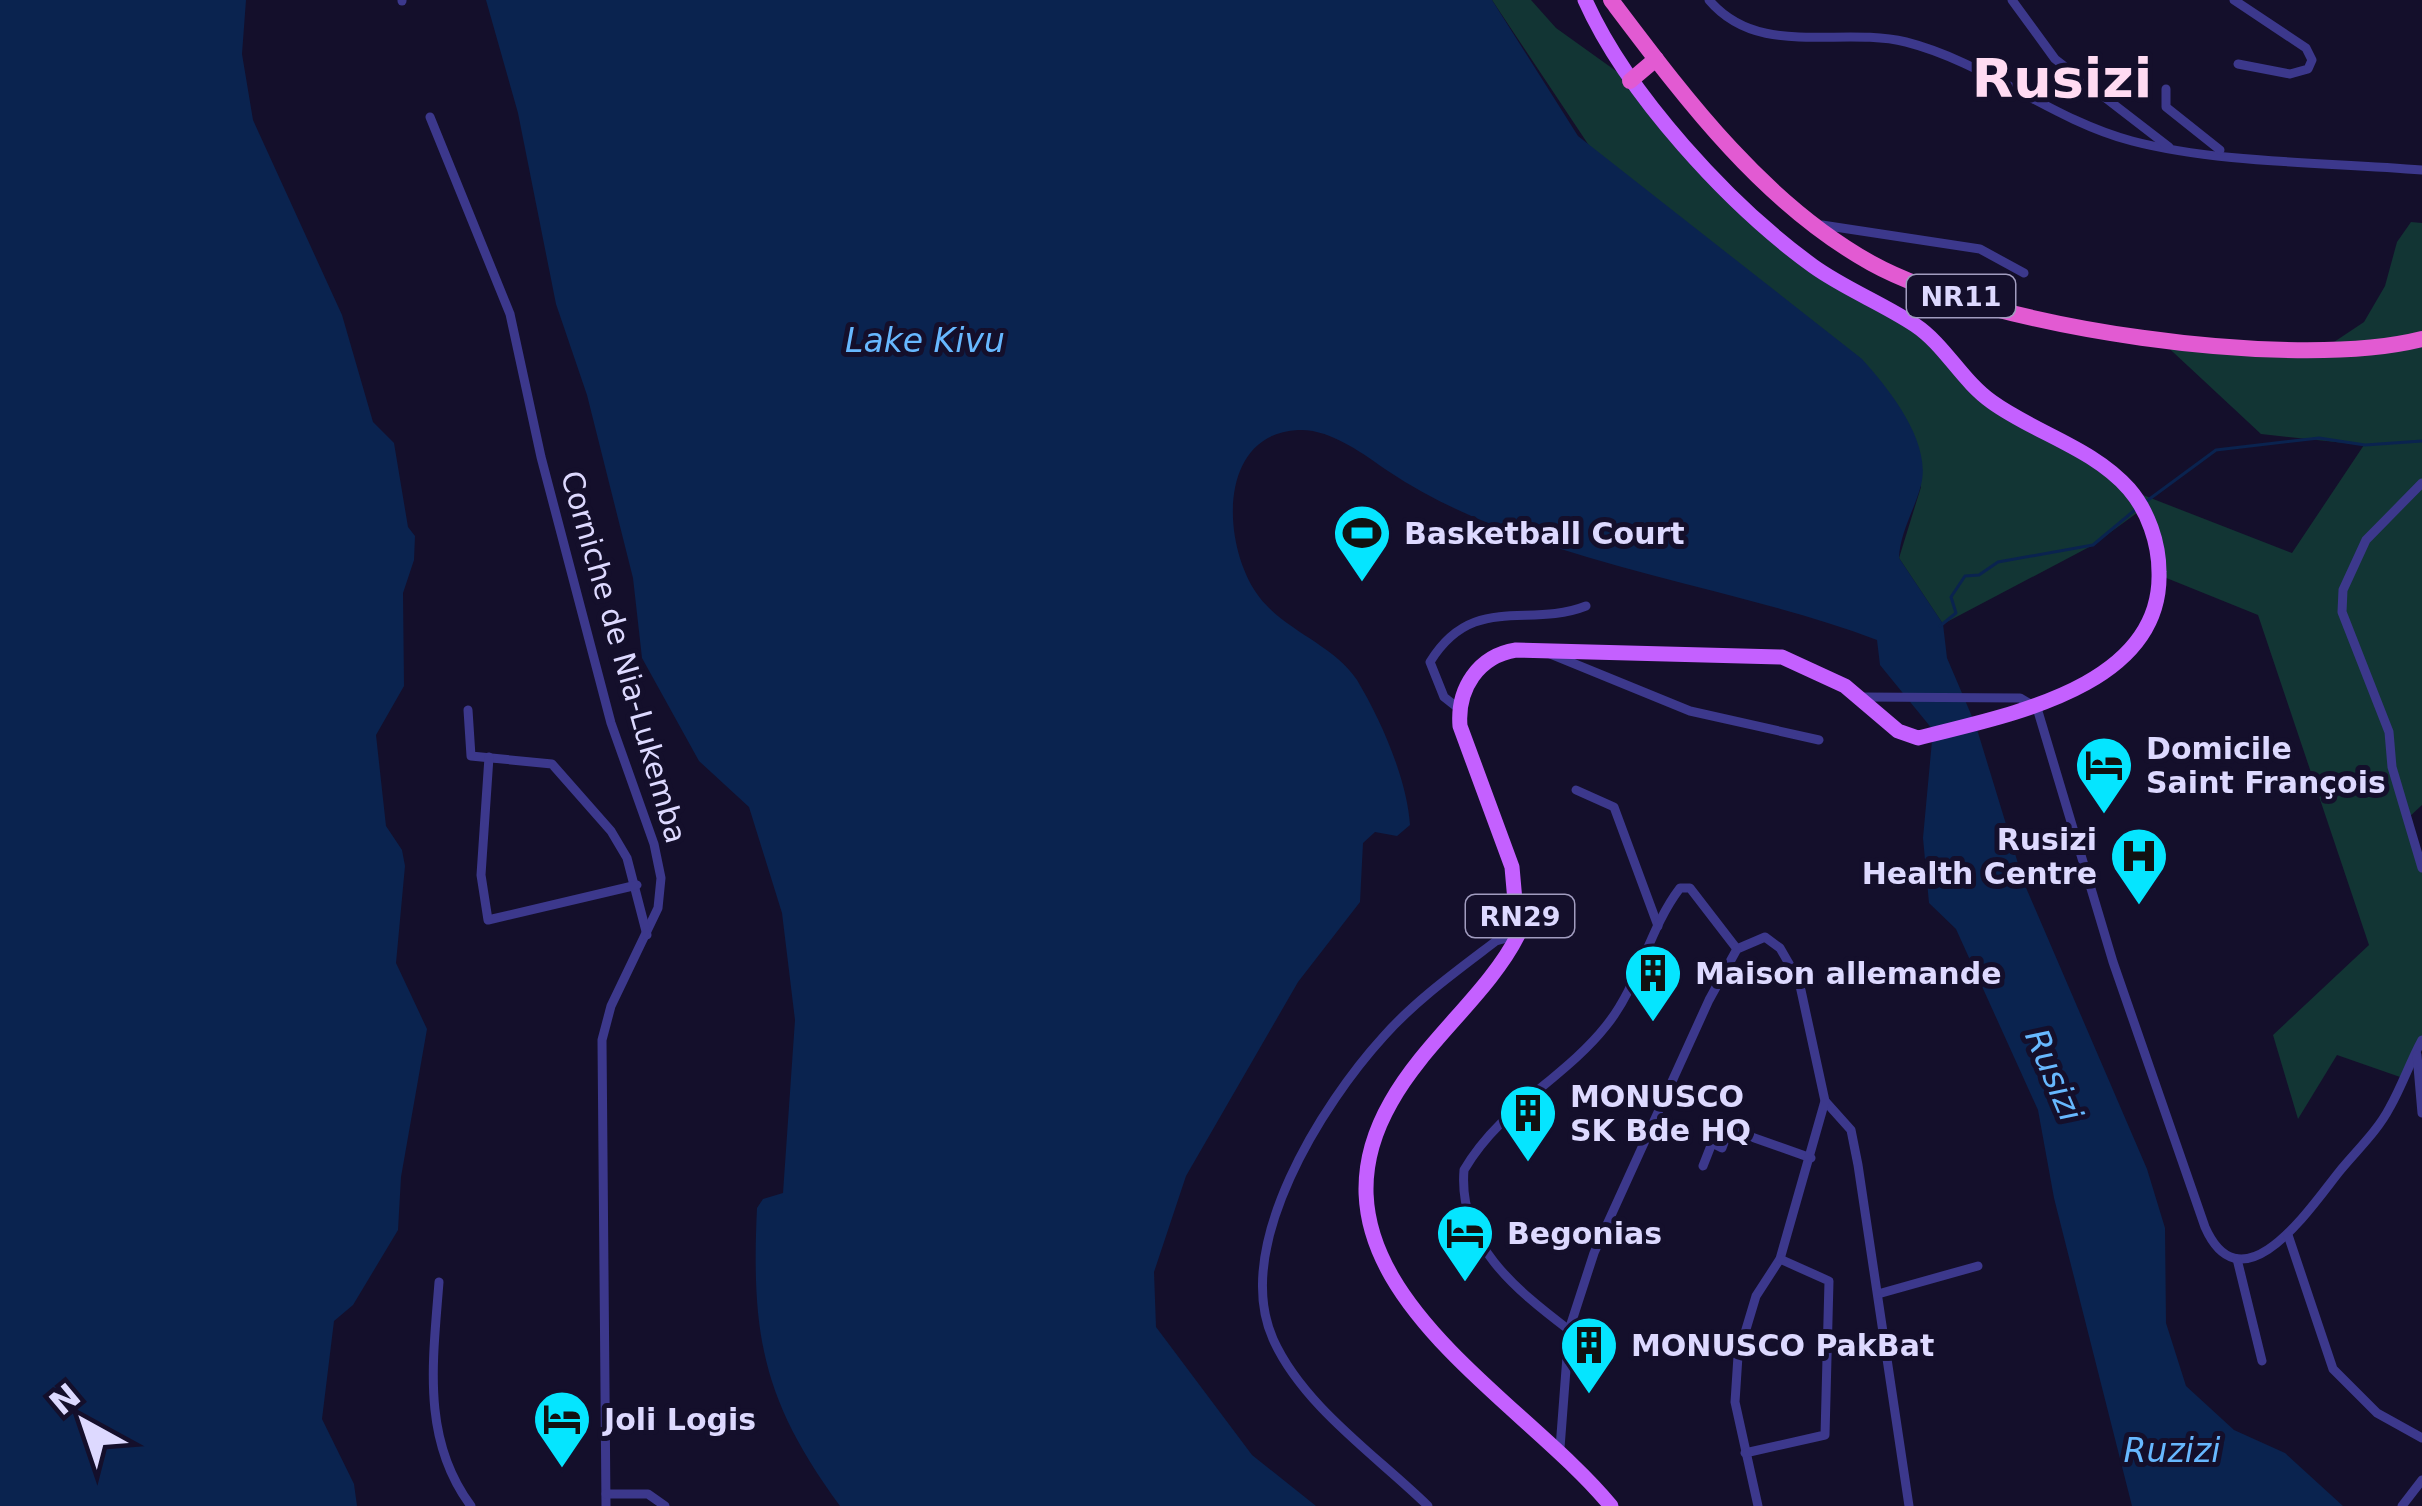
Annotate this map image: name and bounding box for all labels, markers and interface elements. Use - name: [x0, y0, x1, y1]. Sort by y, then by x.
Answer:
- district label: Rusizi: [1972, 47, 2152, 110]
- road number: NR11: [1907, 275, 2015, 317]
- water label: Lake Kivu: [845, 321, 1005, 360]
- street label: Corniche de Nia-Lukemba: [554, 467, 694, 847]
- sports icon: Basketball Court: [1331, 502, 1393, 584]
- place label: Basketball Court: [1404, 516, 1685, 551]
- place label: Domicile Saint François: [2146, 731, 2386, 800]
- hotel icon: Domicile Saint François: [2073, 734, 2135, 816]
- place label: Rusizi Health Centre: [1862, 822, 2097, 891]
- hospital icon: Rusizi Health Centre: [2108, 825, 2170, 907]
- road number: RN29: [1466, 895, 1574, 937]
- building icon: Maison allemande: [1622, 942, 1684, 1024]
- place label: Maison allemande: [1695, 956, 2002, 991]
- water label: Rusizi: [2017, 1023, 2091, 1127]
- place label: MONUSCO SK Bde HQ: [1570, 1079, 1751, 1148]
- building icon: MONUSCO SK Bde HQ: [1497, 1082, 1559, 1164]
- hotel icon: Begonias: [1434, 1202, 1496, 1284]
- place label: Begonias: [1507, 1216, 1662, 1251]
- building icon: MONUSCO PakBat: [1558, 1314, 1620, 1396]
- place label: MONUSCO PakBat: [1631, 1328, 1934, 1363]
- north arrow: [24, 1362, 144, 1482]
- text: N: [42, 1376, 88, 1423]
- hotel icon: Joli Logis: [531, 1388, 593, 1470]
- place label: Joli Logis: [602, 1402, 756, 1437]
- water label: Ruzizi: [2124, 1431, 2220, 1470]

